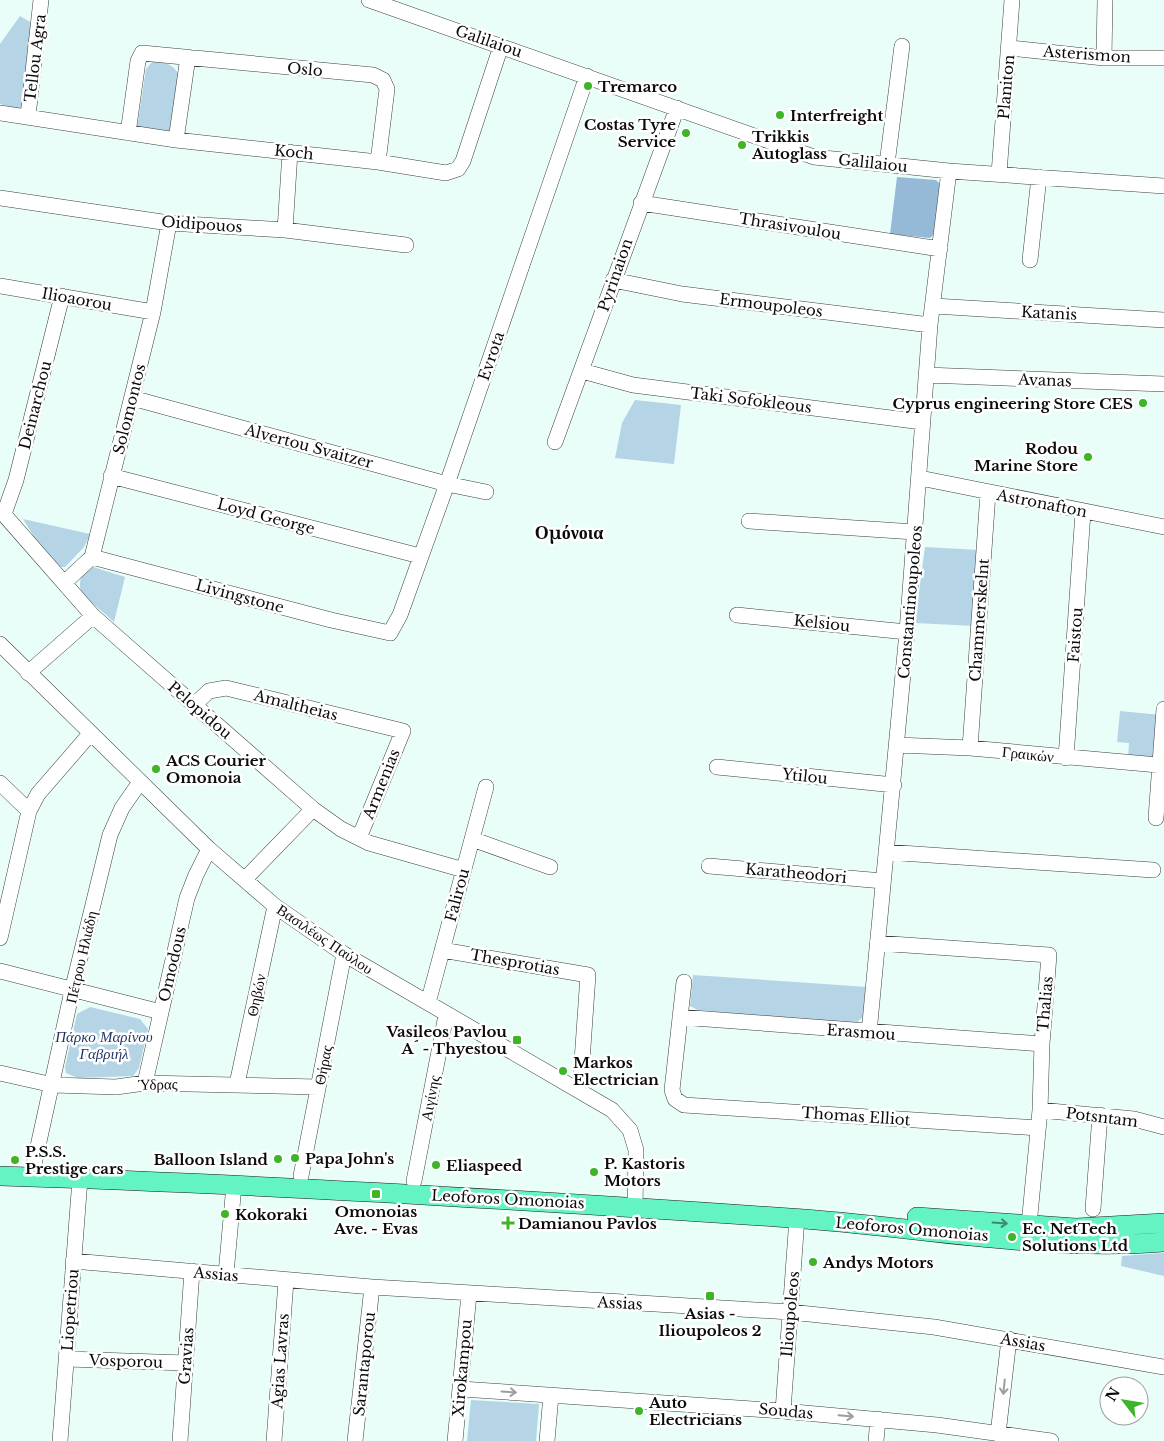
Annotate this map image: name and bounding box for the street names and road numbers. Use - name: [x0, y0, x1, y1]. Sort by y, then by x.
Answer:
- street label: Tellou Agra: [20, 12, 50, 103]
- street label: Galilaiou: [453, 21, 525, 61]
- street label: Asterismon: [1041, 41, 1132, 67]
- street label: Planiton: [994, 54, 1018, 120]
- street label: Oslo: [286, 58, 324, 80]
- street label: Koch: [273, 140, 315, 164]
- street label: Galilaiou: [837, 150, 909, 176]
- street label: Thrasivoulou: [738, 209, 842, 243]
- street label: Oidipouos: [161, 212, 243, 236]
- street label: Pyrinaion: [594, 236, 636, 314]
- street label: Ilioaorou: [40, 283, 114, 315]
- street label: Ermoupoleos: [718, 289, 824, 321]
- street label: Katanis: [1020, 302, 1078, 324]
- street label: Evrota: [474, 328, 508, 383]
- street label: Deinarchou: [15, 359, 55, 451]
- street label: Solomontos: [109, 362, 149, 456]
- street label: Avanas: [1017, 370, 1072, 390]
- street label: Taki Sofokleous: [689, 383, 813, 417]
- street label: Alvertou Svaitzer: [242, 419, 376, 473]
- street label: Astronafton: [994, 485, 1089, 521]
- street label: Loyd George: [215, 494, 317, 538]
- street label: Constantinoupoleos: [894, 524, 926, 680]
- street label: Chammerskelnt: [965, 557, 993, 682]
- street label: Livingstone: [194, 575, 286, 617]
- street label: Faistou: [1064, 607, 1086, 663]
- street label: Kelsiou: [793, 611, 851, 635]
- street label: Pelopidou: [164, 677, 236, 743]
- street label: Amaltheias: [251, 685, 340, 725]
- street label: Γραικών: [1001, 742, 1055, 766]
- street label: Armenias: [358, 746, 404, 823]
- street label: Ytilou: [780, 764, 829, 788]
- street label: Karatheodori: [744, 859, 848, 887]
- street label: Falirou: [441, 866, 473, 924]
- street label: Βασιλέως Παύλου: [273, 900, 377, 978]
- street label: Πέτρου Ηλιάδη: [61, 909, 101, 1005]
- street label: Omodous: [154, 924, 190, 1004]
- street label: Thesprotias: [469, 945, 561, 979]
- street label: Θηβών: [242, 972, 270, 1018]
- street label: Thalias: [1033, 975, 1057, 1033]
- street label: Erasmou: [826, 1020, 896, 1044]
- street label: Θήρας: [310, 1044, 336, 1086]
- street label: Ύδρας: [137, 1074, 178, 1094]
- street label: Αιγίνης: [416, 1074, 444, 1122]
- street label: Thomas Elliot: [801, 1103, 911, 1129]
- street label: Potsntam: [1065, 1103, 1139, 1131]
- street label: Leoforos Omonoias: [431, 1185, 585, 1213]
- street label: Leoforos Omonoias: [835, 1213, 989, 1245]
- street label: Assias: [192, 1262, 240, 1285]
- street label: Liopetriou: [58, 1268, 82, 1352]
- street label: Ilioupoleos: [777, 1270, 803, 1358]
- street label: Assias: [596, 1292, 643, 1314]
- street label: Sarantaporou: [349, 1311, 379, 1417]
- street label: Agias Lavras: [267, 1313, 293, 1410]
- street label: Xirokampou: [448, 1318, 476, 1418]
- street label: Gravias: [175, 1326, 197, 1385]
- street label: Assias: [998, 1329, 1047, 1355]
- street label: Vosporou: [88, 1350, 163, 1372]
- street label: Soudas: [758, 1399, 814, 1423]

